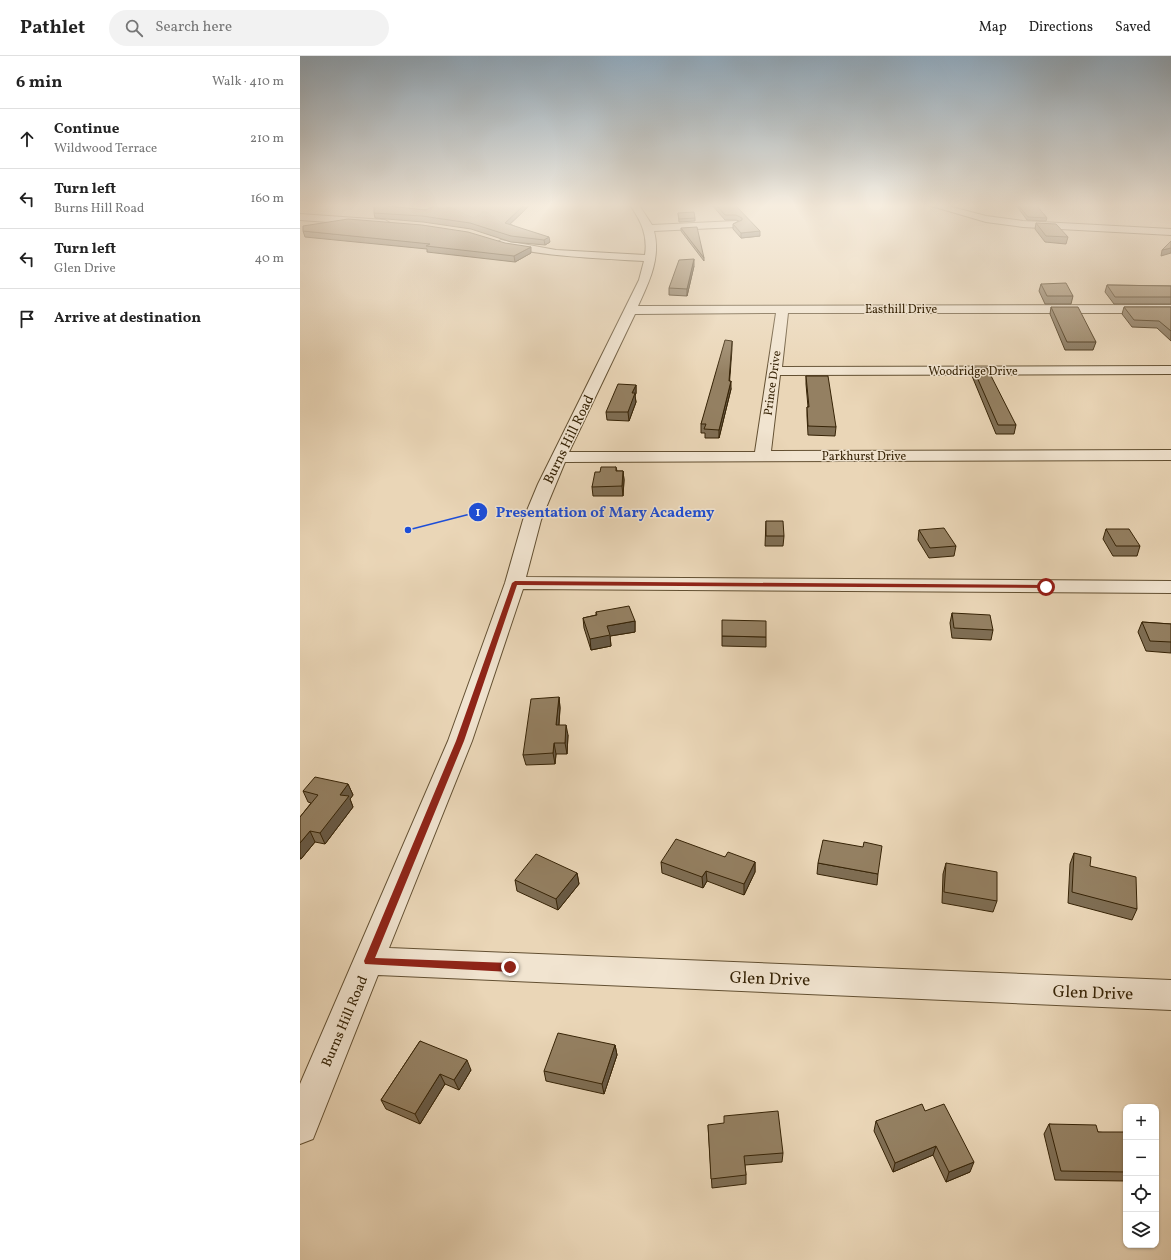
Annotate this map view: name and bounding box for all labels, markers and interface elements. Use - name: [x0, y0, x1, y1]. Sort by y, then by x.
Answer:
- search box: [109, 10, 389, 46]
- text: Pathlet: [20, 15, 85, 41]
- icon: search: [123, 17, 145, 39]
- text: Search here: [155, 17, 232, 38]
- text: Map: [979, 18, 1007, 37]
- text: Directions: [1029, 18, 1093, 37]
- text: Saved: [1115, 18, 1151, 37]
- text: 6 min: [16, 71, 62, 94]
- text: Walk · 410 m: [212, 73, 284, 91]
- text: Continue: [54, 119, 119, 140]
- icon: ahead: [16, 128, 38, 150]
- text: 210 m: [250, 130, 284, 148]
- text: Wildwood Terrace: [54, 140, 157, 158]
- text: Turn left: [54, 179, 116, 200]
- icon: left: [16, 188, 38, 210]
- text: 160 m: [250, 190, 284, 208]
- text: Burns Hill Road: [54, 200, 144, 218]
- text: Turn left: [54, 239, 116, 260]
- icon: left: [16, 248, 38, 270]
- text: 40 m: [255, 250, 284, 268]
- text: Glen Drive: [54, 260, 116, 278]
- street label: Easthill Drive: [865, 302, 937, 318]
- icon: arrive: [16, 308, 38, 330]
- text: Arrive at destination: [54, 308, 201, 329]
- street label: Prince Drive: [761, 349, 786, 417]
- street label: Woodridge Drive: [928, 364, 1018, 380]
- street label: Burns Hill Road: [540, 392, 599, 487]
- street label: Parkhurst Drive: [822, 449, 907, 465]
- callout: Presentation of Mary Academy: [468, 499, 722, 526]
- text: Presentation of Mary Academy: [496, 503, 715, 524]
- text: 1: [476, 505, 481, 521]
- route start: [1037, 578, 1055, 596]
- route end: [501, 958, 519, 976]
- street label: Glen Drive: [729, 967, 811, 992]
- street label: Burns Hill Road: [318, 973, 373, 1070]
- street label: Glen Drive: [1052, 981, 1134, 1006]
- map controls: [1123, 1104, 1159, 1248]
- button: +: [1123, 1104, 1159, 1140]
- button: −: [1123, 1140, 1159, 1176]
- button: locate: [1123, 1176, 1159, 1212]
- button: layers: [1123, 1212, 1159, 1248]

